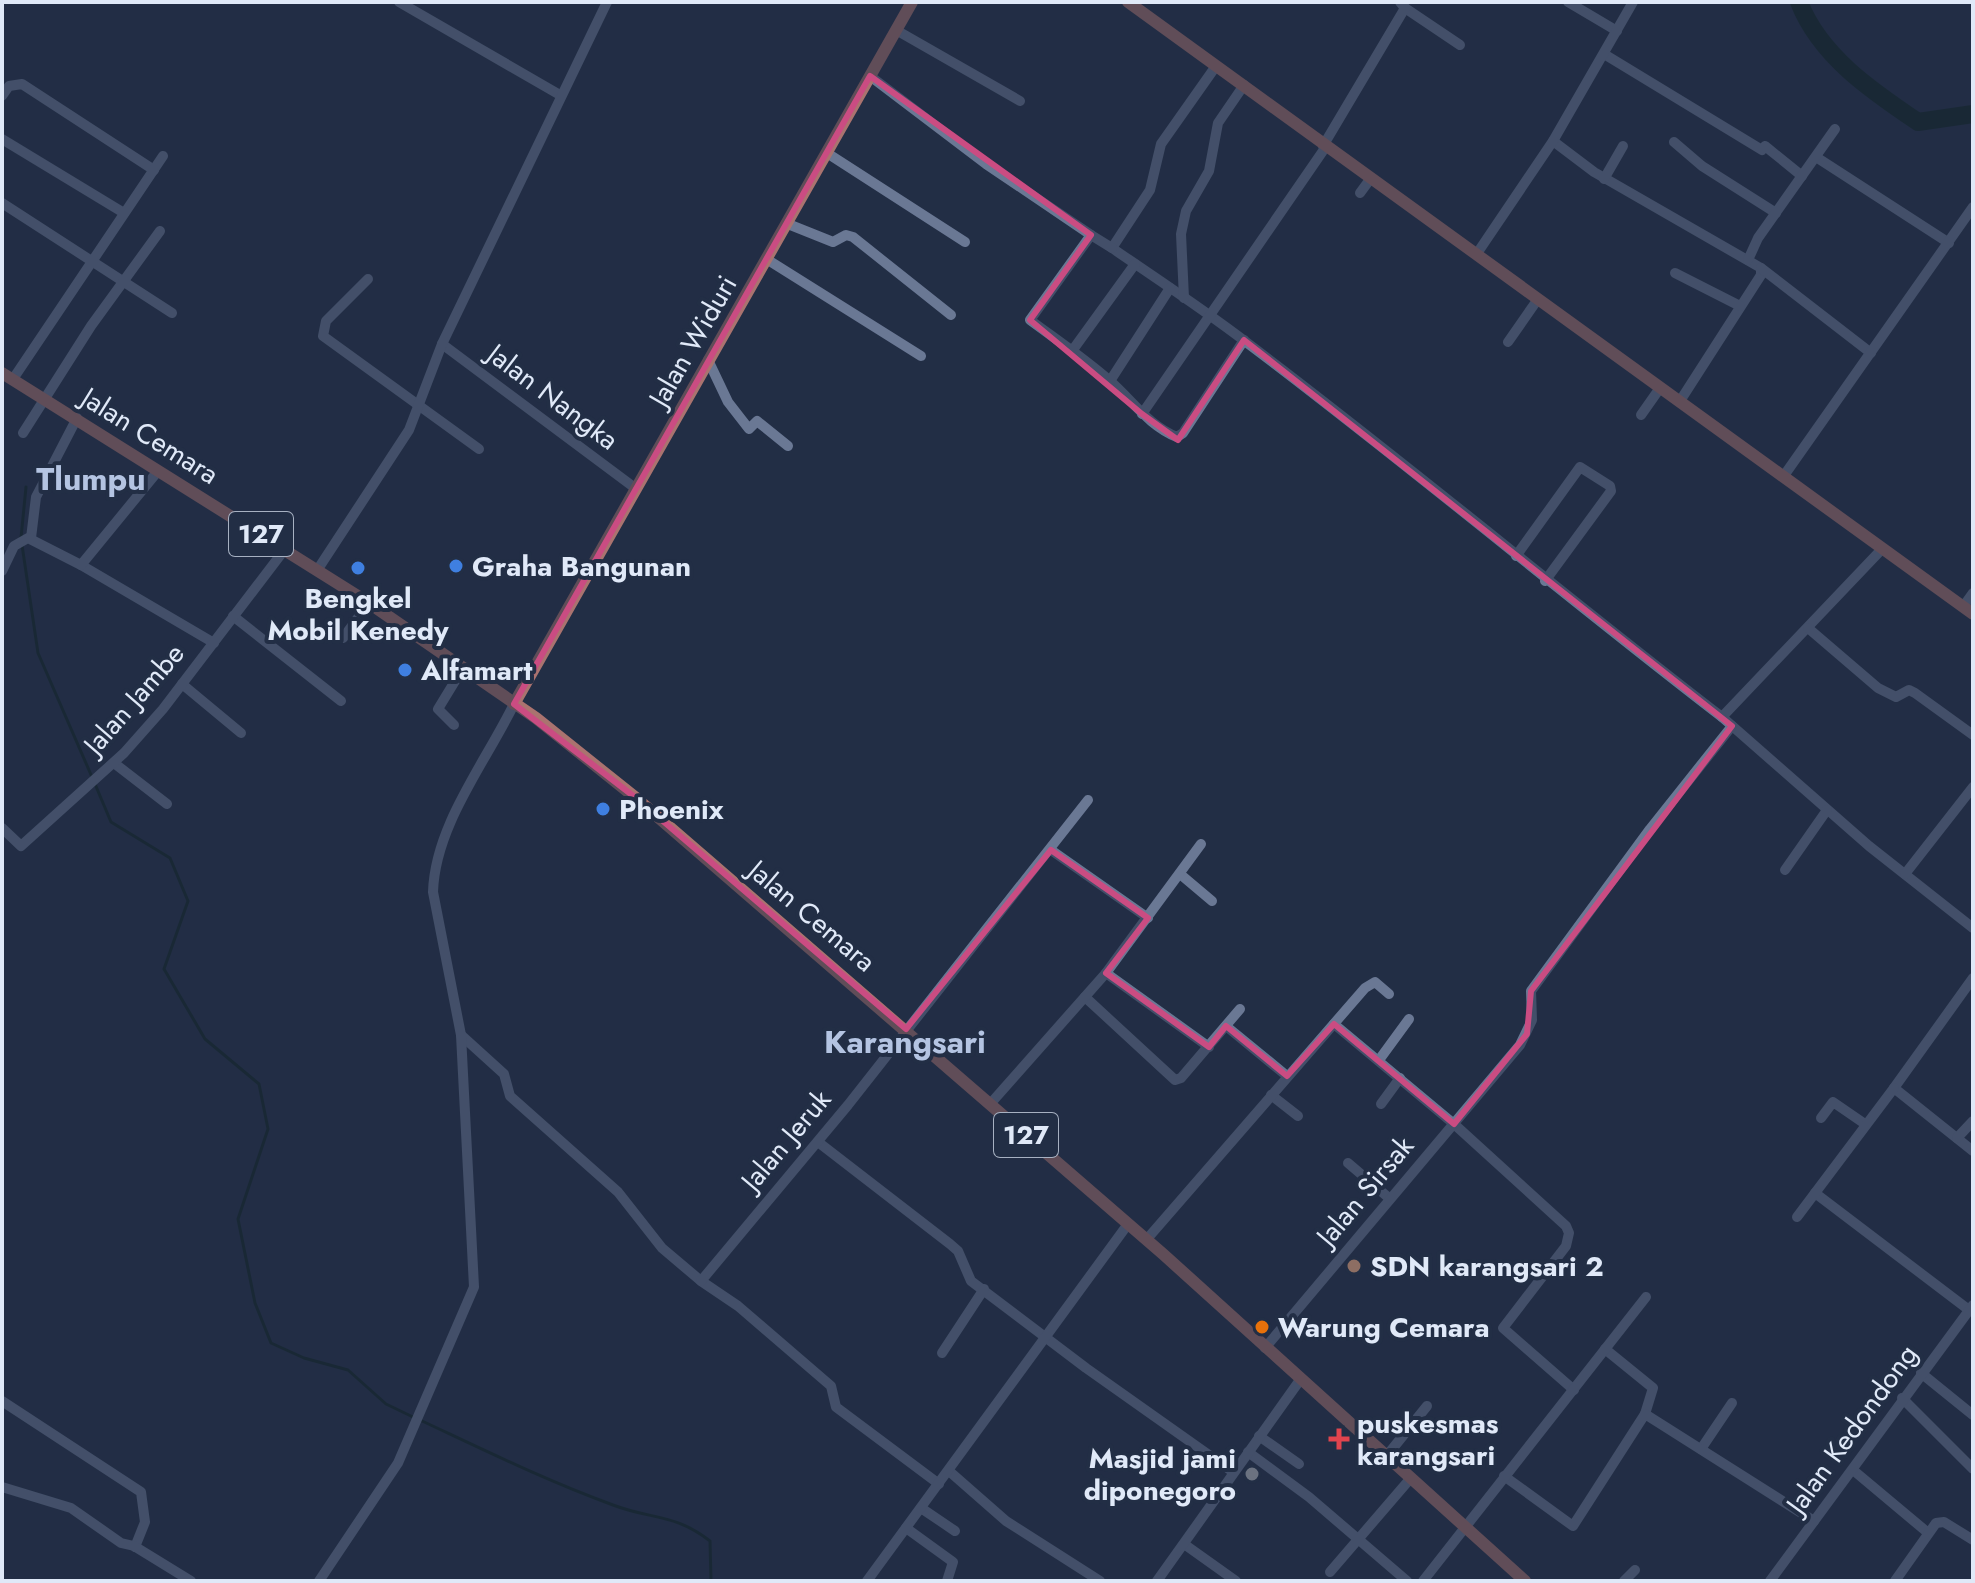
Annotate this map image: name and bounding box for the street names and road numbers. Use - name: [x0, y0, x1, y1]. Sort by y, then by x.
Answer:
- street label: Jalan Widuri: [637, 268, 747, 418]
- street label: Jalan Nangka: [476, 332, 627, 460]
- street label: Jalan Cemara: [70, 375, 227, 495]
- road number: 127: [229, 512, 293, 556]
- street label: Jalan Jambe: [71, 634, 194, 767]
- street label: Jalan Cemara: [736, 848, 885, 982]
- street label: Jalan Jeruk: [729, 1080, 841, 1203]
- road number: 127: [994, 1113, 1058, 1157]
- street label: Jalan Sirsak: [1304, 1127, 1424, 1258]
- street label: Jalan Kedondong: [1774, 1336, 1927, 1525]

